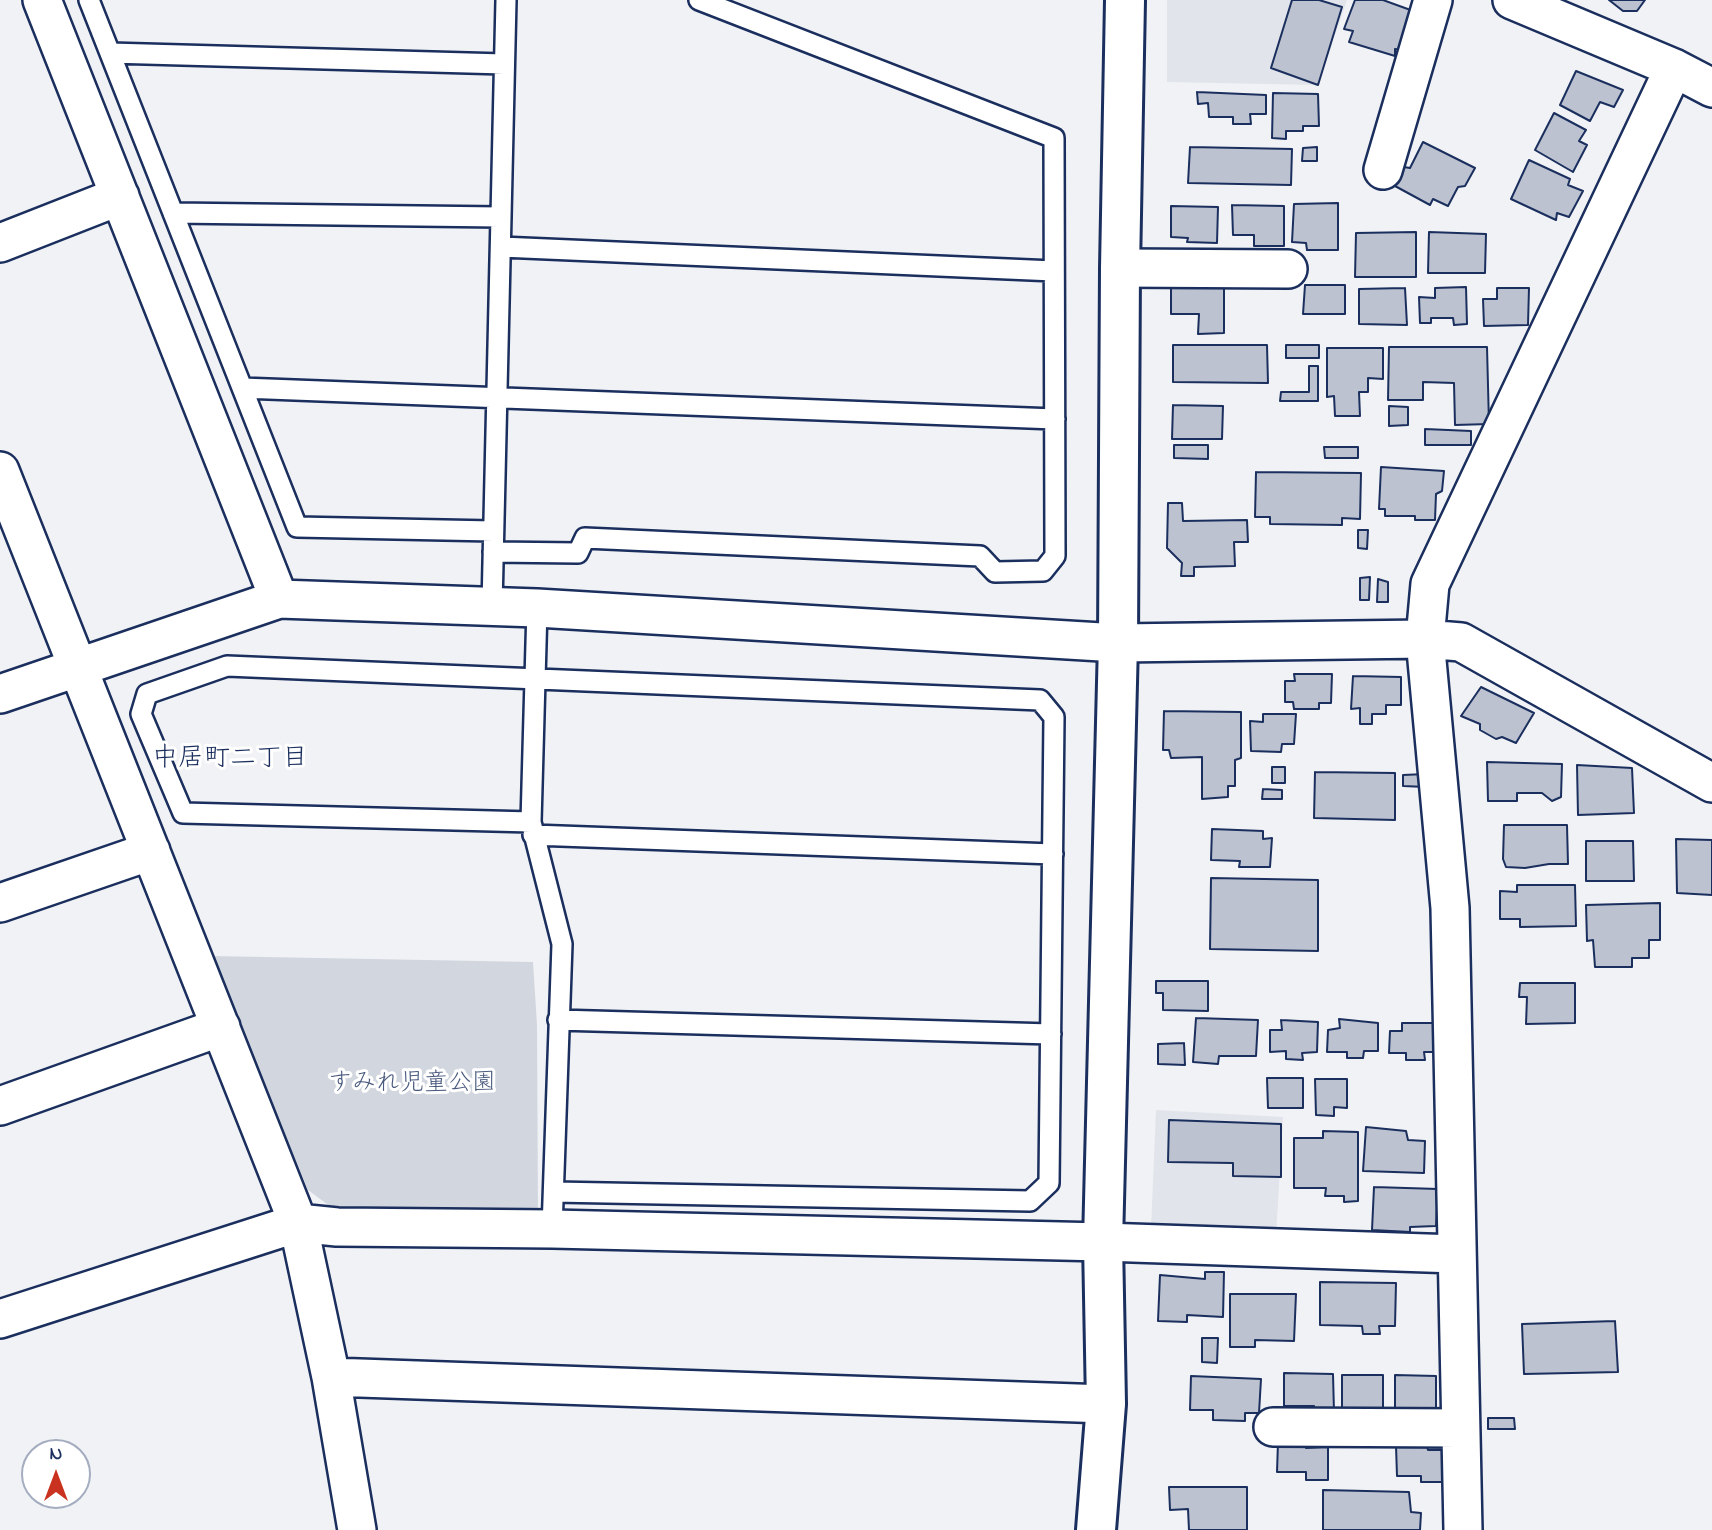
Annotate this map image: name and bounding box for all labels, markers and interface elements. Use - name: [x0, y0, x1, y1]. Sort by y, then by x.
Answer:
- district label: 中居町二丁目: [152, 745, 308, 777]
- park label: すみれ児童公園: [328, 1071, 496, 1099]
- north arrow: [21, 1439, 91, 1509]
- text: N: [50, 1441, 62, 1468]

